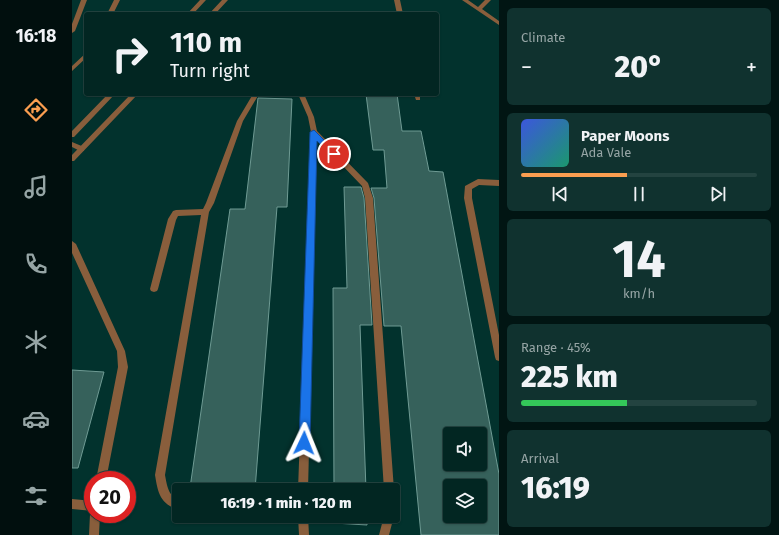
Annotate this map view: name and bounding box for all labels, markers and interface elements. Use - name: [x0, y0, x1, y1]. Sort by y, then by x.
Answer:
- text: 16:18: [15, 25, 57, 47]
- text: 110 m: [170, 26, 242, 59]
- icon: right: [104, 28, 156, 80]
- text: Climate: [521, 30, 565, 45]
- text: 20°: [614, 49, 664, 85]
- text: −: [521, 54, 532, 81]
- text: +: [746, 54, 757, 81]
- text: Turn right: [170, 60, 250, 82]
- icon: directions: [22, 96, 50, 124]
- text: Paper Moons: [581, 127, 669, 145]
- pin: [317, 137, 351, 171]
- icon: arrive: [323, 143, 345, 165]
- text: Ada Vale: [581, 145, 631, 160]
- icon: music: [22, 173, 50, 201]
- icon: previous: [549, 183, 571, 205]
- icon: pause: [628, 183, 650, 205]
- icon: next: [707, 183, 729, 205]
- text: 14: [612, 228, 666, 291]
- icon: phone: [22, 250, 50, 278]
- text: km/h: [623, 286, 655, 301]
- icon: climate: [22, 328, 50, 356]
- text: Range · 45%: [521, 340, 591, 355]
- text: 225 km: [521, 359, 618, 395]
- icon: car: [22, 405, 50, 433]
- position arrow: [283, 422, 325, 464]
- map controls: [443, 427, 487, 523]
- button: sound: [443, 427, 487, 471]
- text: Arrival: [521, 451, 559, 466]
- text: 16:19: [521, 470, 590, 506]
- speed limit sign: 20: [84, 471, 136, 523]
- button: layers: [443, 479, 487, 523]
- icon: filters: [22, 482, 50, 510]
- text: 16:19 · 1 min · 120 m: [220, 494, 352, 512]

